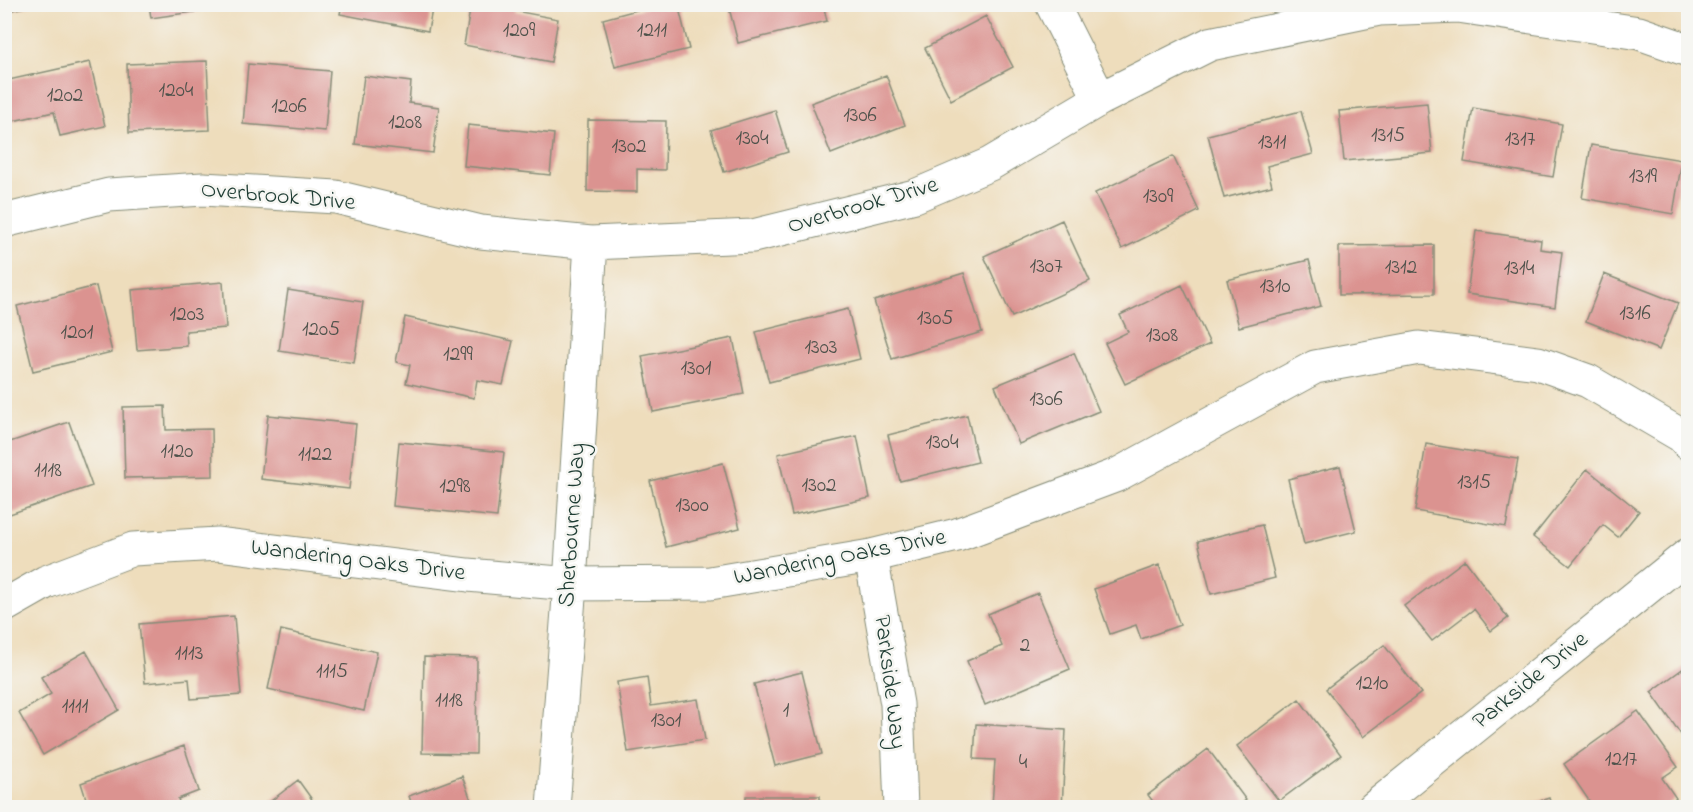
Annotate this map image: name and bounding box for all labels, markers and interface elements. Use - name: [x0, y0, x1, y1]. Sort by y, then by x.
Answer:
- house number: 1209: [503, 16, 536, 46]
- house number: 1211: [637, 16, 668, 46]
- house number: 1204: [159, 76, 194, 106]
- house number: 1202: [47, 81, 83, 111]
- house number: 1206: [271, 92, 307, 122]
- house number: 1306: [843, 101, 877, 131]
- house number: 1208: [388, 108, 422, 138]
- house number: 1315: [1371, 121, 1405, 151]
- house number: 1304: [735, 124, 769, 154]
- house number: 1317: [1505, 125, 1536, 155]
- house number: 1311: [1258, 128, 1287, 158]
- house number: 1302: [612, 132, 646, 162]
- house number: 1319: [1629, 162, 1658, 192]
- street label: Overbrook Drive: [784, 168, 943, 244]
- street label: Overbrook Drive: [199, 173, 357, 221]
- house number: 1309: [1143, 182, 1174, 212]
- house number: 1307: [1029, 252, 1063, 282]
- house number: 1312: [1385, 253, 1417, 283]
- house number: 1314: [1504, 254, 1535, 284]
- house number: 1310: [1259, 272, 1291, 302]
- house number: 1316: [1619, 299, 1651, 329]
- house number: 1203: [170, 300, 204, 330]
- house number: 1305: [917, 304, 953, 334]
- house number: 1205: [302, 315, 340, 345]
- house number: 1201: [61, 318, 94, 348]
- house number: 1308: [1146, 321, 1178, 351]
- house number: 1303: [804, 333, 838, 363]
- house number: 1299: [443, 340, 474, 370]
- house number: 1301: [680, 354, 712, 384]
- house number: 1306: [1029, 385, 1063, 415]
- house number: 1304: [925, 428, 959, 458]
- house number: 1120: [161, 437, 193, 467]
- house number: 1122: [298, 440, 332, 470]
- street label: Sherbourne Way: [550, 442, 597, 608]
- house number: 1118: [34, 456, 62, 486]
- house number: 1315: [1457, 468, 1491, 498]
- house number: 1302: [802, 471, 836, 501]
- house number: 1298: [439, 472, 471, 502]
- house number: 1300: [675, 491, 709, 521]
- street label: Wandering Oaks Drive: [731, 520, 949, 596]
- street label: Wandering Oaks Drive: [249, 530, 467, 592]
- street label: Parkside Way: [862, 613, 915, 751]
- street label: Parkside Drive: [1465, 623, 1597, 739]
- house number: 2: [1020, 631, 1030, 661]
- house number: 1113: [175, 639, 203, 669]
- house number: 1115: [316, 657, 348, 687]
- house number: 1210: [1356, 669, 1388, 699]
- house number: 1118: [435, 686, 463, 716]
- house number: 1111: [62, 692, 89, 722]
- house number: 1: [783, 696, 790, 726]
- house number: 1301: [650, 706, 682, 736]
- house number: 1217: [1605, 745, 1638, 775]
- house number: 4: [1019, 748, 1028, 778]

